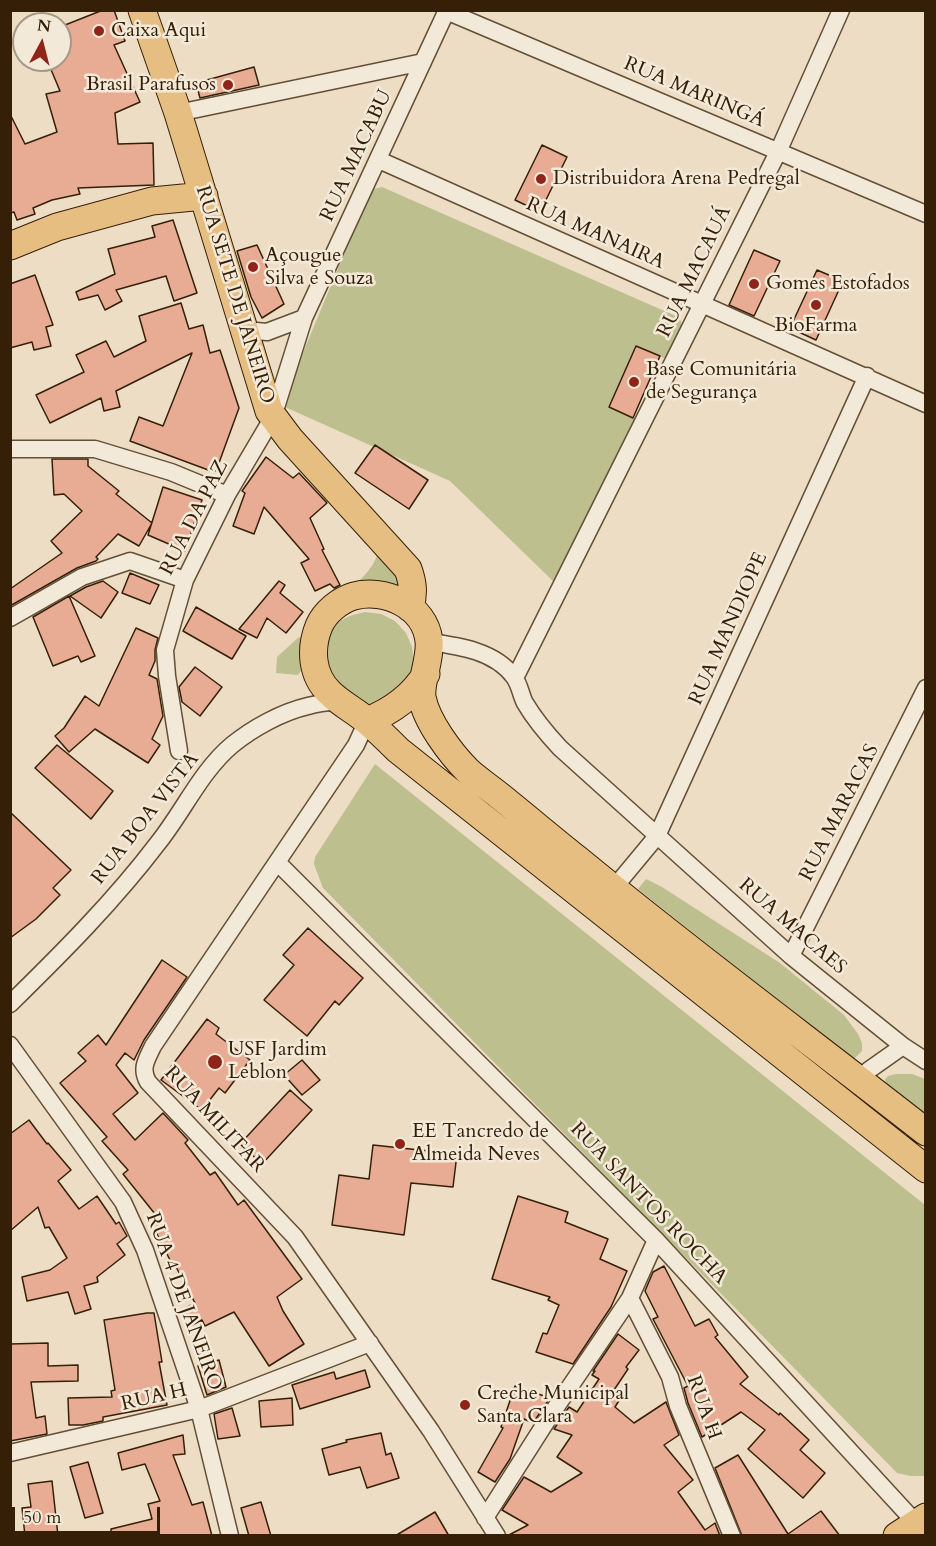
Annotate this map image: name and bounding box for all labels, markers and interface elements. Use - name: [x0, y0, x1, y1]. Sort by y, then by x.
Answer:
- north arrow: [12, 12, 72, 72]
- text: N: [36, 14, 52, 38]
- place label: Caixa Aqui: [111, 19, 206, 43]
- marker: Caixa Aqui: [92, 24, 106, 38]
- street label: RUA MARINGÁ: [620, 53, 768, 133]
- place label: Brasil Parafusos: [86, 73, 216, 97]
- marker: Brasil Parafusos: [221, 78, 235, 92]
- street label: RUA MACABU: [316, 86, 398, 226]
- place label: Distribuidora Arena Pedregal: [553, 167, 800, 191]
- marker: Distribuidora Arena Pedregal: [534, 172, 548, 186]
- street label: RUA SETE DE JANEIRO: [189, 183, 279, 407]
- street label: RUA MANAIRA: [522, 193, 668, 275]
- street label: RUA MACAUÁ: [653, 203, 737, 341]
- place label: Açougue Silva e Souza: [265, 244, 374, 291]
- marker: Açougue Silva e Souza: [246, 260, 260, 274]
- place label: Gomes Estofados: [766, 272, 910, 296]
- marker: Gomes Estofados: [747, 277, 761, 291]
- marker: BioFarma: [809, 298, 823, 312]
- place label: BioFarma: [775, 314, 857, 338]
- place label: Base Comunitária de Segurança: [646, 358, 797, 405]
- marker: Base Comunitária de Segurança: [627, 375, 641, 389]
- street label: RUA DA PAZ: [156, 456, 234, 580]
- street label: RUA MANDIOPE: [685, 549, 773, 709]
- street label: RUA MARACAS: [795, 741, 885, 885]
- street label: RUA BOA VISTA: [87, 748, 205, 890]
- street label: RUA MACAES: [733, 874, 851, 980]
- place label: USF Jardim Leblon: [228, 1038, 327, 1085]
- marker: USF Jardim Leblon: [206, 1053, 224, 1071]
- street label: RUA MILITAR: [158, 1062, 270, 1178]
- street label: RUA SANTOS ROCHA: [564, 1118, 732, 1290]
- place label: EE Tancredo de Almeida Neves: [412, 1120, 549, 1167]
- marker: EE Tancredo de Almeida Neves: [393, 1137, 407, 1151]
- street label: RUA 4 DE JANEIRO: [140, 1210, 226, 1394]
- street label: RUA H: [680, 1373, 726, 1443]
- street label: RUA H: [119, 1379, 189, 1417]
- place label: Creche Municipal Santa Clara: [477, 1382, 629, 1429]
- marker: Creche Municipal Santa Clara: [458, 1398, 472, 1412]
- scale bar: [15, 1495, 164, 1533]
- text: 50 m: [23, 1505, 62, 1530]

